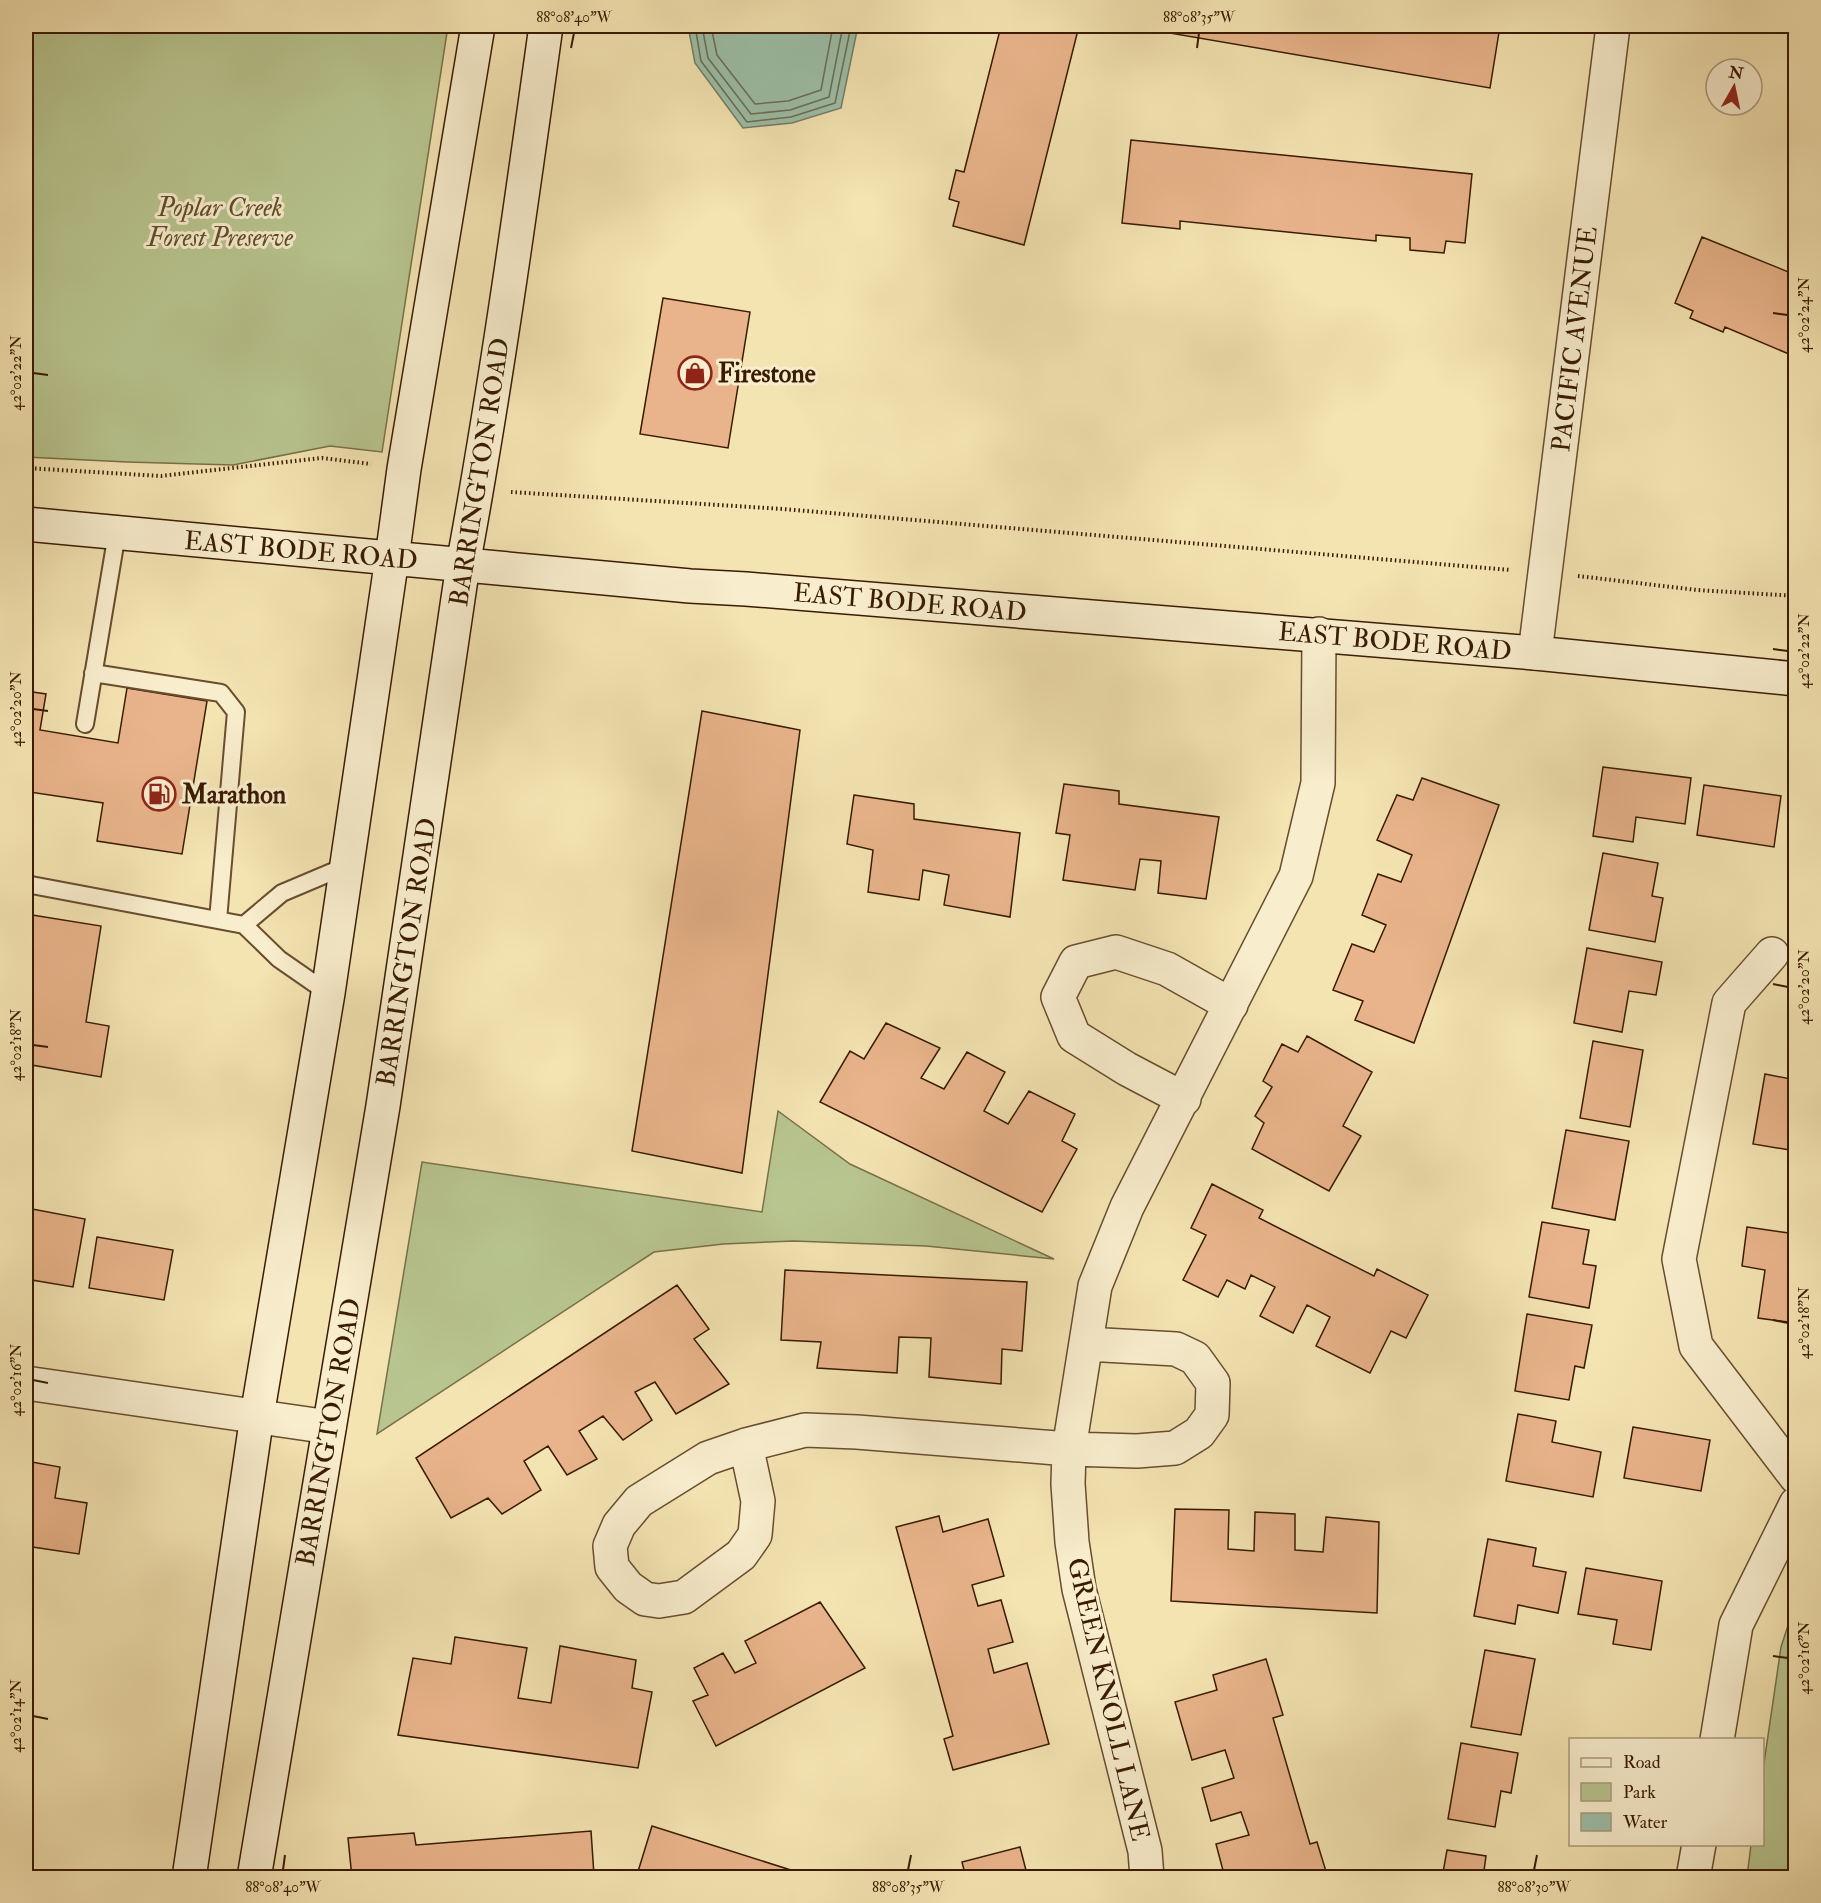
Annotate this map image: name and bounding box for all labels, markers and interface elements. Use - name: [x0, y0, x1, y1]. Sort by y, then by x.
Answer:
- text: 88°08'40"W: [536, 8, 612, 27]
- text: 88°08'35"W: [1163, 8, 1236, 27]
- north arrow: [1704, 57, 1764, 117]
- text: N: [1727, 62, 1745, 84]
- park label: Poplar Creek Forest Preserve: [145, 192, 293, 254]
- street label: PACIFIC AVENUE: [1545, 224, 1605, 454]
- text: 42°02'24"N: [1795, 277, 1814, 353]
- text: 42°02'22"N: [7, 335, 26, 411]
- street label: BARRINGTON ROAD: [443, 336, 517, 609]
- shop icon: Firestone: [677, 355, 713, 391]
- place label: Firestone: [718, 358, 816, 390]
- street label: EAST BODE ROAD: [183, 525, 419, 577]
- street label: EAST BODE ROAD: [792, 577, 1028, 629]
- text: 42°02'22"N: [1795, 613, 1814, 689]
- street label: EAST BODE ROAD: [1277, 616, 1513, 668]
- text: 42°02'20"N: [7, 671, 26, 747]
- fuel station icon: Marathon: [141, 776, 177, 812]
- place label: Marathon: [181, 779, 287, 811]
- street label: BARRINGTON ROAD: [370, 816, 444, 1089]
- text: 42°02'20"N: [1795, 949, 1814, 1025]
- text: 42°02'18"N: [7, 1008, 26, 1081]
- text: 42°02'18"N: [1795, 1286, 1814, 1359]
- street label: BARRINGTON ROAD: [290, 1296, 368, 1569]
- text: 42°02'16"N: [7, 1343, 26, 1416]
- street label: GREEN KNOLL LANE: [1060, 1554, 1156, 1844]
- text: 42°02'16"N: [1795, 1621, 1814, 1694]
- text: 42°02'14"N: [7, 1679, 26, 1753]
- legend: [1569, 1738, 1764, 1846]
- text: Road: [1623, 1751, 1661, 1774]
- text: Park: [1623, 1781, 1656, 1804]
- text: Water: [1622, 1811, 1667, 1834]
- text: 88°08'40"W: [245, 1878, 321, 1897]
- text: 88°08'35"W: [872, 1878, 945, 1897]
- text: 88°08'30"W: [1497, 1878, 1571, 1897]

